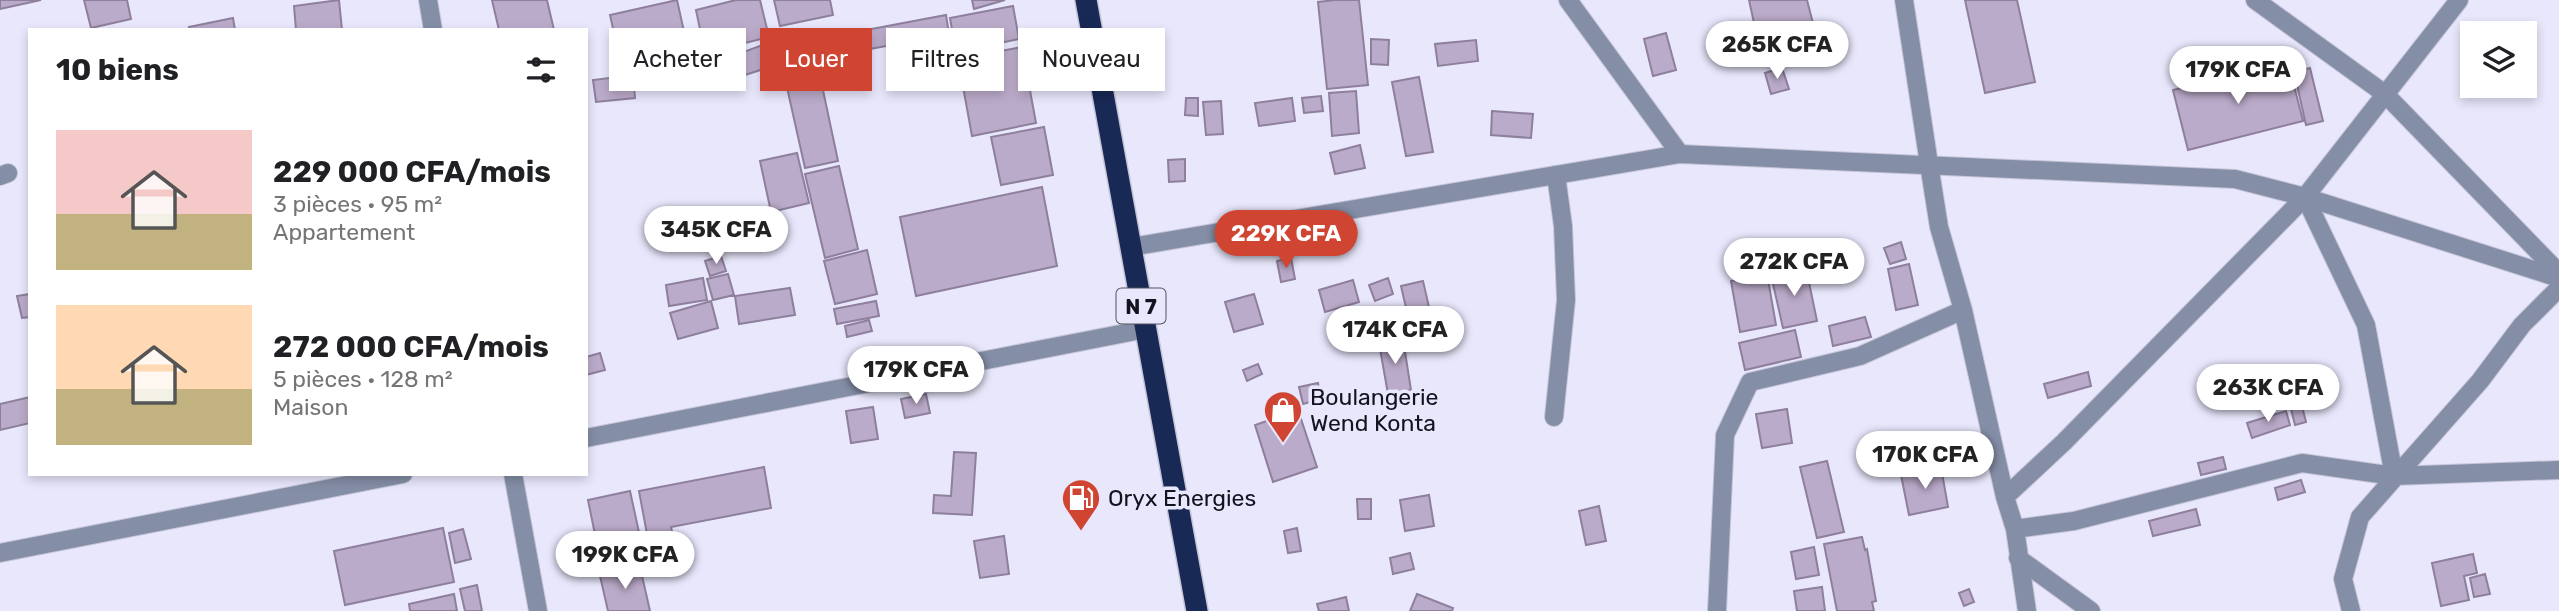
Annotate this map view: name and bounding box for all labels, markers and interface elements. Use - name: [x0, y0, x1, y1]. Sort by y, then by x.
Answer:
- map controls: [2460, 21, 2537, 98]
- button: layers: [2460, 21, 2537, 98]
- pin: 265K CFA: [1705, 22, 1849, 81]
- chip: Acheter: [609, 28, 746, 91]
- chip: Louer: [760, 28, 872, 91]
- chip: Filtres: [886, 28, 1004, 91]
- chip: Nouveau: [1018, 28, 1165, 91]
- text: 265K CFA: [1722, 30, 1832, 58]
- pin: 179K CFA: [2166, 46, 2310, 106]
- icon: filters: [522, 51, 560, 89]
- text: 10 biens: [56, 52, 179, 88]
- text: 179K CFA: [2185, 55, 2291, 83]
- text: 229 000 CFA/mois: [273, 154, 551, 190]
- icon: home: [112, 158, 196, 242]
- text: 3 pièces · 95 m²: [273, 190, 442, 218]
- pin: 345K CFA: [644, 206, 788, 266]
- pin: 229K CFA: [1214, 210, 1358, 270]
- text: 345K CFA: [660, 215, 772, 243]
- text: Appartement: [273, 218, 415, 246]
- text: 229K CFA: [1231, 219, 1341, 247]
- pin: 272K CFA: [1722, 238, 1866, 298]
- text: 272K CFA: [1739, 247, 1849, 275]
- road number: N 7: [1116, 288, 1166, 324]
- pin: 174K CFA: [1323, 306, 1467, 366]
- text: 174K CFA: [1342, 315, 1448, 343]
- text: 272 000 CFA/mois: [273, 329, 549, 365]
- icon: home: [112, 333, 196, 417]
- pin: 179K CFA: [844, 346, 988, 406]
- text: 179K CFA: [863, 355, 969, 383]
- pin: 263K CFA: [2196, 364, 2340, 424]
- text: 5 pièces · 128 m²: [273, 365, 453, 393]
- text: 263K CFA: [2212, 373, 2324, 401]
- place label: Boulangerie Wend Konta: [1310, 383, 1438, 437]
- shop icon: Boulangerie Wend Konta: [1262, 389, 1304, 444]
- text: Maison: [273, 393, 348, 421]
- pin: 170K CFA: [1853, 432, 1997, 491]
- text: 170K CFA: [1872, 440, 1978, 468]
- fuel station icon: Oryx Energies: [1060, 477, 1102, 532]
- place label: Oryx Energies: [1108, 484, 1256, 512]
- pin: 199K CFA: [553, 532, 697, 591]
- text: 199K CFA: [572, 540, 678, 568]

